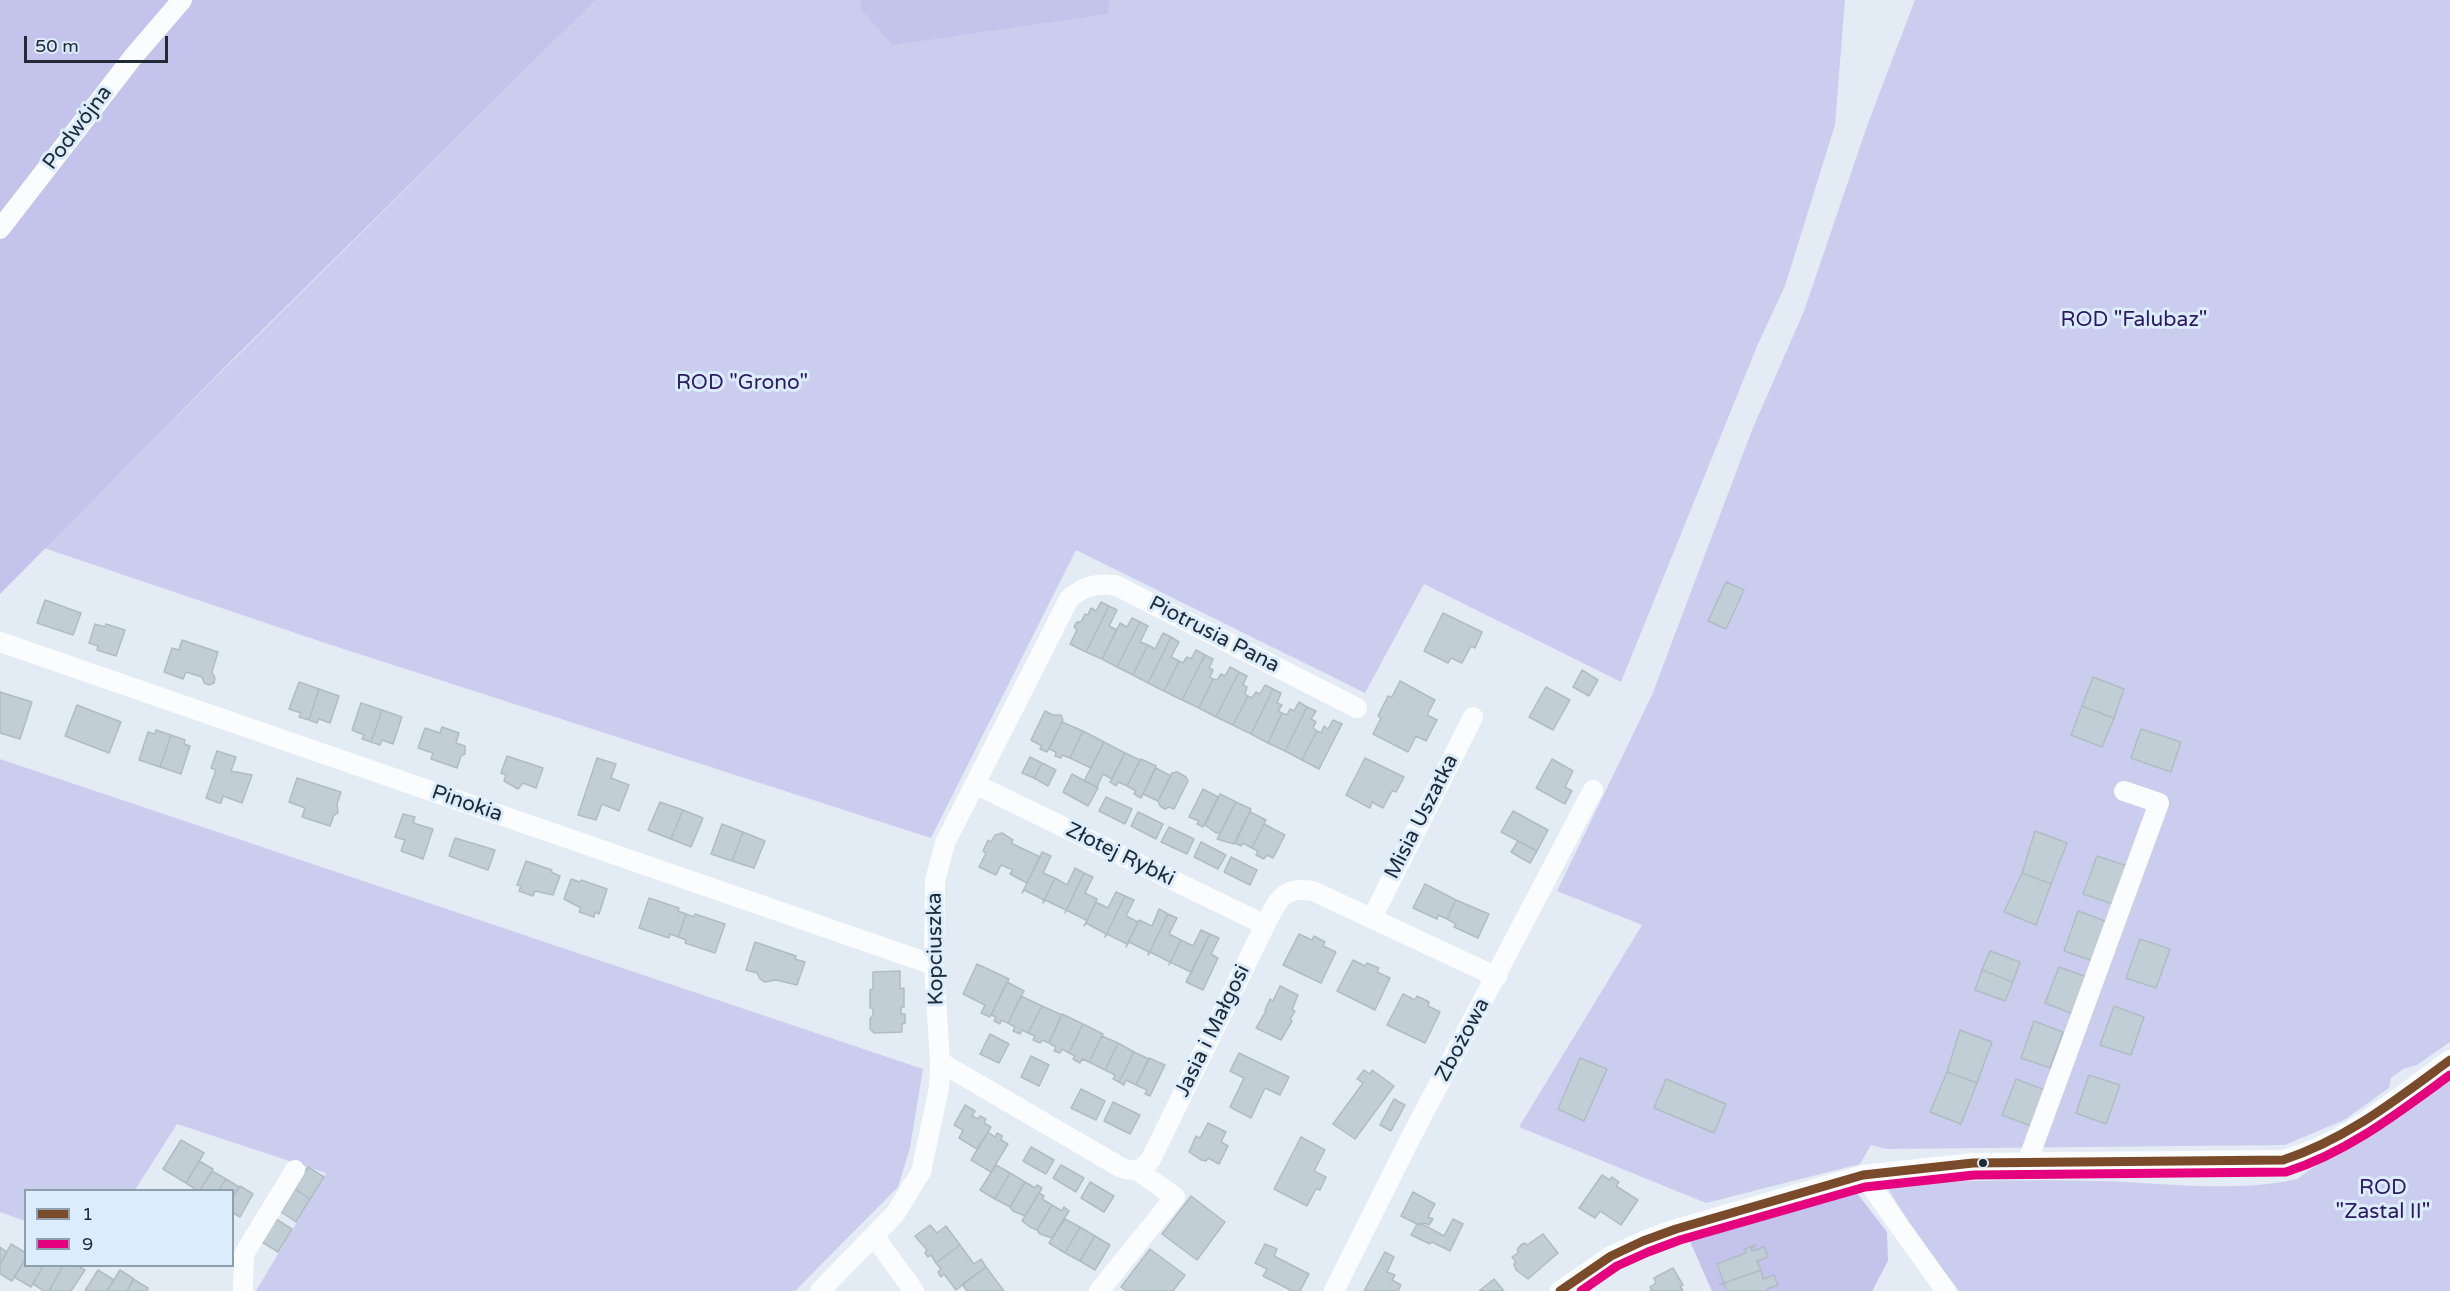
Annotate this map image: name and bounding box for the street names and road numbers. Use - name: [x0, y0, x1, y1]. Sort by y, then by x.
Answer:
- street label: Podwójna: [38, 81, 118, 175]
- street label: Piotrusia Pana: [1144, 591, 1284, 679]
- street label: Misia Uszatka: [1380, 750, 1464, 884]
- street label: Pinokia: [428, 780, 506, 828]
- street label: Złotej Rybki: [1061, 818, 1179, 892]
- street label: Kopciuszka: [922, 892, 950, 1006]
- street label: Jasia i Małgosi: [1170, 961, 1256, 1101]
- street label: Zbożowa: [1431, 994, 1495, 1086]

